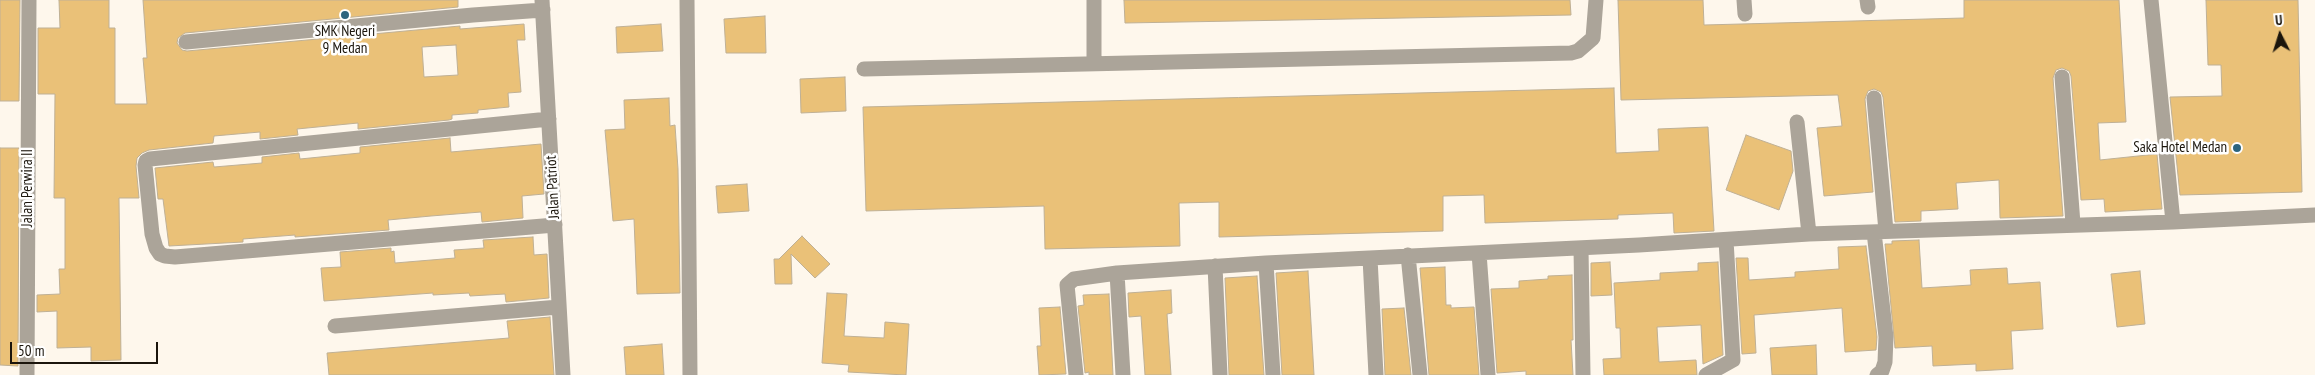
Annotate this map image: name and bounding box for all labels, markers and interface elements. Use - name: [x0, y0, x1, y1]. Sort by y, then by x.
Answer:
- marker: SMK Negeri 9 Medan: [339, 9, 351, 21]
- north arrow: [2255, 10, 2305, 60]
- text: U: [2274, 11, 2283, 29]
- place label: SMK Negeri 9 Medan: [315, 23, 375, 58]
- place label: Saka Hotel Medan: [2133, 139, 2227, 157]
- marker: Saka Hotel Medan: [2231, 142, 2243, 154]
- street label: Jalan Perwira II: [19, 149, 37, 227]
- street label: Jalan Patriot: [542, 155, 564, 219]
- scale bar: [12, 332, 160, 364]
- text: 50 m: [18, 341, 44, 360]

